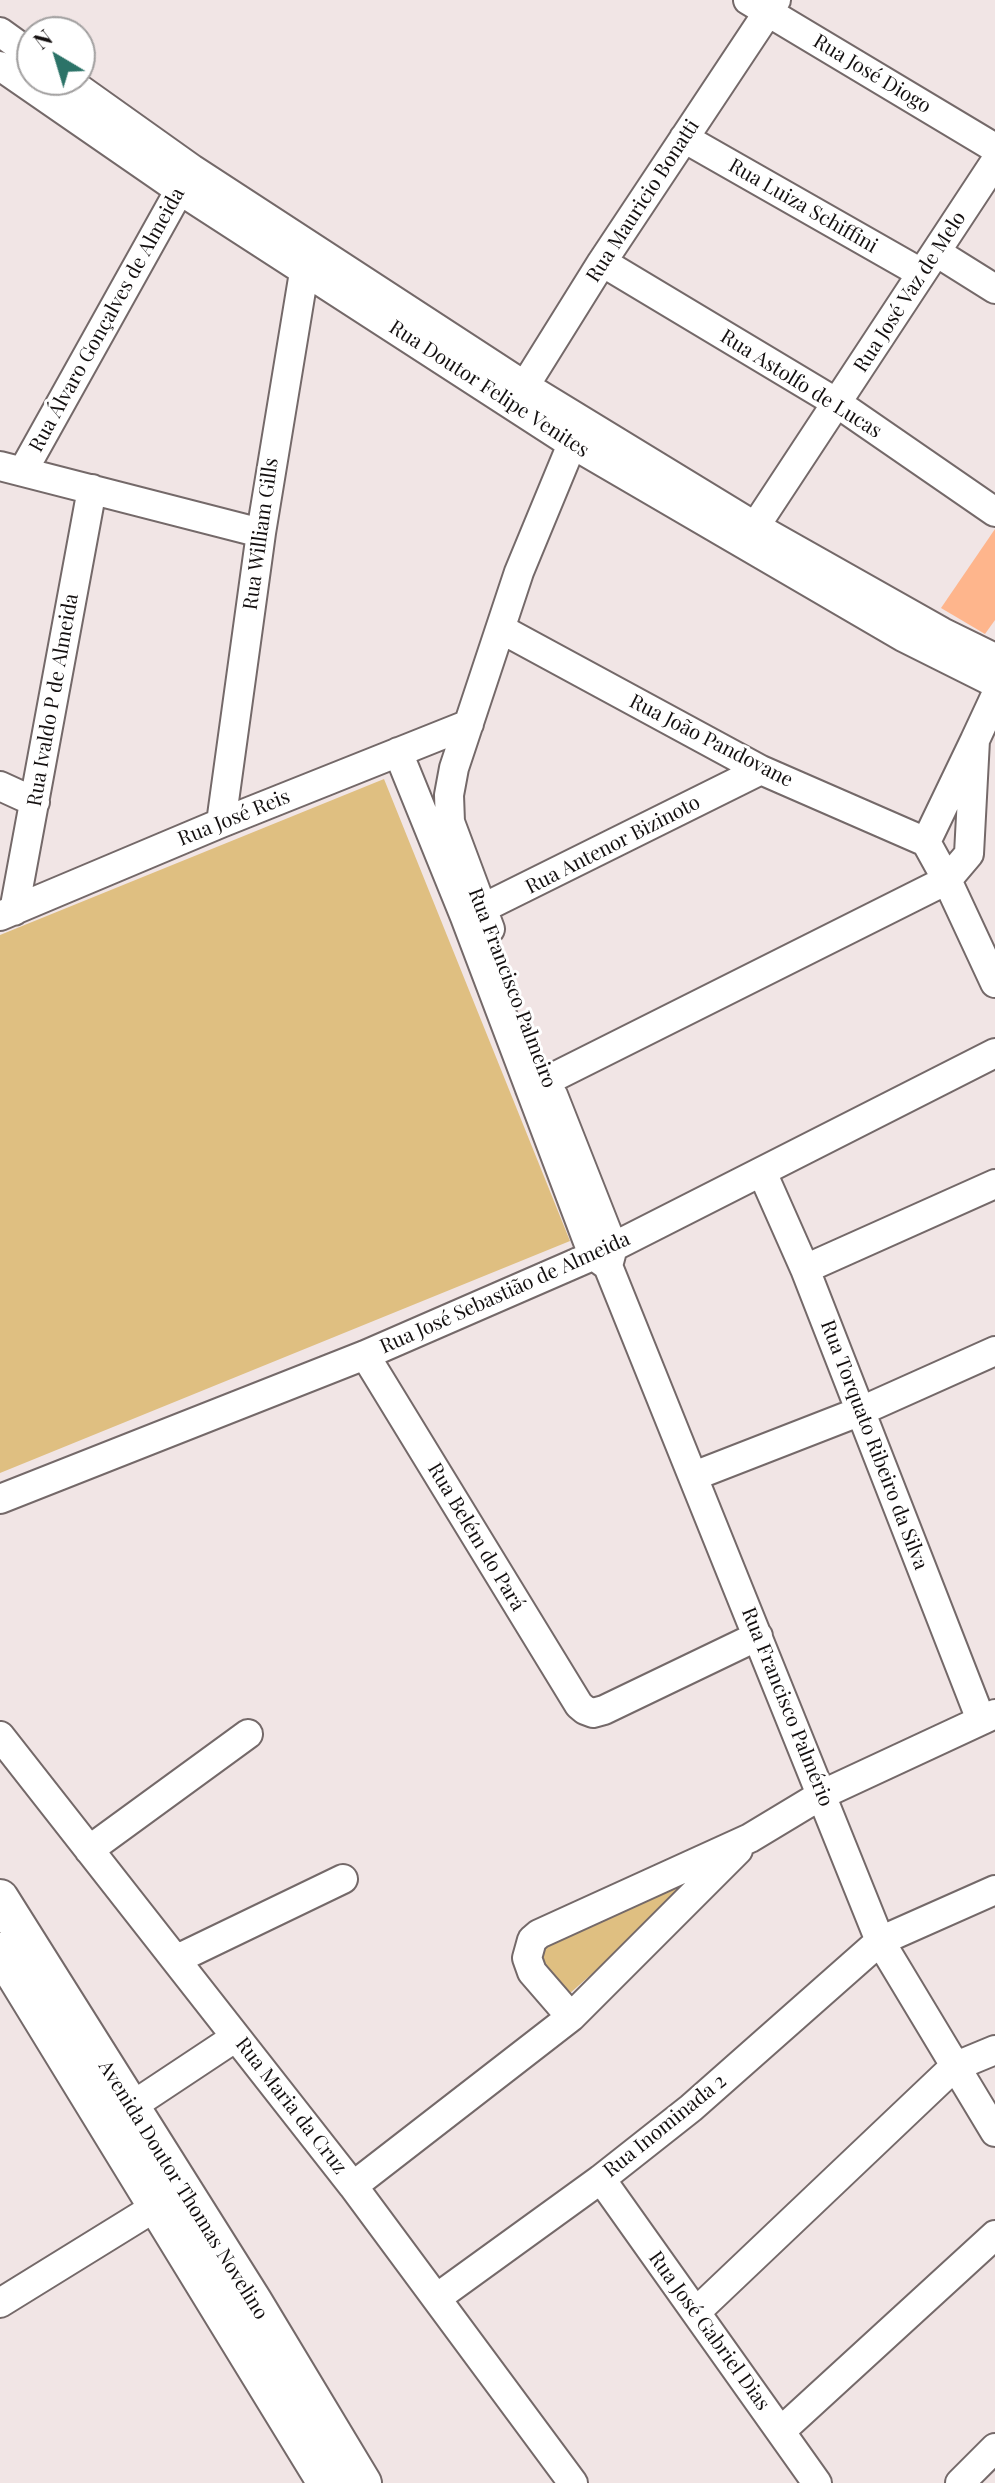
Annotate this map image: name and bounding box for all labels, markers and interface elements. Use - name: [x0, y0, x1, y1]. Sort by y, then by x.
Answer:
- north arrow: [16, 16, 96, 96]
- text: N: [27, 22, 58, 55]
- street label: Rua José Diogo: [809, 29, 935, 119]
- street label: Rua Mauricio Bonatti: [581, 115, 705, 287]
- street label: Rua Luiza Schiffini: [724, 154, 882, 258]
- street label: Rua Álvaro Gonçalves de Almeida: [24, 184, 190, 456]
- street label: Rua José Vaz de Melo: [849, 207, 971, 377]
- street label: Rua Doutor Felipe Venites: [385, 315, 593, 463]
- street label: Rua Astolfo de Lucas: [716, 325, 886, 443]
- street label: Rua William Gills: [238, 456, 284, 612]
- street label: Rua Ivaldo P de Almeida: [22, 592, 84, 808]
- street label: Rua João Pandovane: [625, 689, 797, 793]
- street label: Rua José Reis: [175, 785, 293, 851]
- street label: Rua Antenor Bizinoto: [522, 791, 704, 899]
- street label: Rua Francisco Palmeiro: [463, 885, 561, 1091]
- street label: Rua José Sebastião de Almeida: [376, 1227, 634, 1359]
- street label: Rua Torquato Ribeiro da Silva: [815, 1317, 933, 1573]
- street label: Rua Belém do Pará: [422, 1459, 530, 1615]
- street label: Rua Francisco Palmério: [736, 1604, 838, 1810]
- street label: Rua Maria da Cruz: [230, 2033, 352, 2179]
- street label: Avenida Doutor Thomas Novelino: [93, 2056, 273, 2324]
- street label: Rua Inominada 2: [599, 2069, 731, 2183]
- street label: Rua José Gabriel Dias: [643, 2247, 775, 2415]

